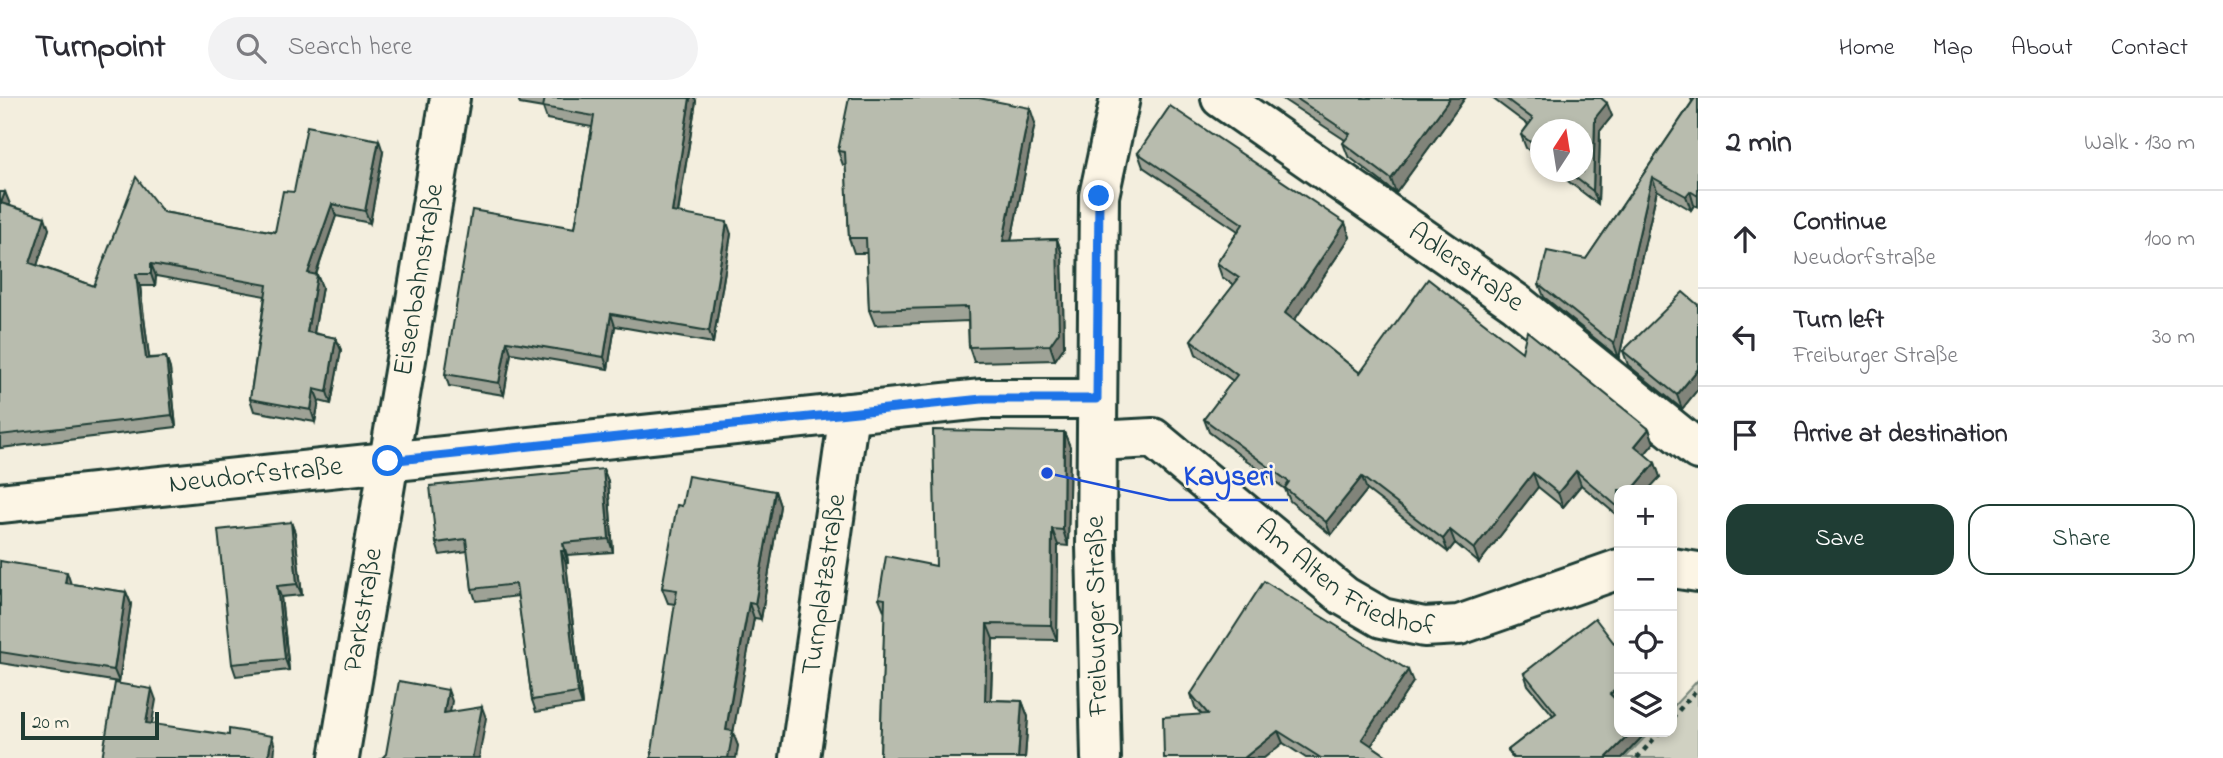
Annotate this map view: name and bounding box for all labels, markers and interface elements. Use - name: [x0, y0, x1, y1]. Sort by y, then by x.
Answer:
- search box: [208, 17, 698, 80]
- text: Turnpoint: [35, 24, 166, 72]
- icon: search: [232, 29, 270, 67]
- text: Search here: [288, 29, 412, 67]
- text: Home: [1839, 31, 1895, 66]
- text: Map: [1933, 31, 1973, 66]
- text: About: [2011, 31, 2073, 66]
- text: Contact: [2111, 31, 2188, 66]
- north arrow: [1530, 119, 1593, 182]
- text: 2 min: [1726, 122, 1792, 166]
- text: Walk · 130 m: [2084, 127, 2195, 160]
- street label: Eisenbahnstraße: [383, 180, 456, 379]
- route end: [1083, 180, 1114, 211]
- text: Continue: [1793, 204, 1886, 242]
- street label: Adlerstraße: [1399, 213, 1533, 323]
- icon: ahead: [1726, 220, 1764, 258]
- text: 100 m: [2144, 223, 2195, 256]
- text: Neudorfstraße: [1793, 242, 1936, 275]
- text: Turn left: [1793, 302, 1884, 340]
- icon: left: [1726, 318, 1764, 356]
- text: 30 m: [2152, 321, 2195, 354]
- text: Freiburger Straße: [1793, 340, 1958, 373]
- icon: arrive: [1726, 416, 1764, 454]
- text: Arrive at destination: [1793, 416, 2008, 454]
- route start: [372, 445, 403, 476]
- street label: Neudorfstraße: [167, 446, 345, 505]
- callout: Kayseri: [1169, 449, 1288, 500]
- text: Kayseri: [1184, 456, 1274, 500]
- map controls: [1614, 485, 1677, 737]
- button: +: [1614, 485, 1677, 548]
- street label: Turnplatzstraße: [791, 491, 858, 678]
- button: Save: [1726, 504, 1954, 575]
- button: Share: [1968, 504, 2195, 575]
- street label: Am Alten Friedhof: [1246, 510, 1437, 648]
- street label: Freiburger Straße: [1076, 515, 1120, 718]
- street label: Parkstraße: [333, 544, 395, 675]
- button: −: [1614, 548, 1677, 611]
- button: locate: [1614, 611, 1677, 674]
- button: layers: [1614, 674, 1677, 737]
- scale bar: [21, 709, 159, 741]
- text: 20 m: [32, 710, 69, 737]

